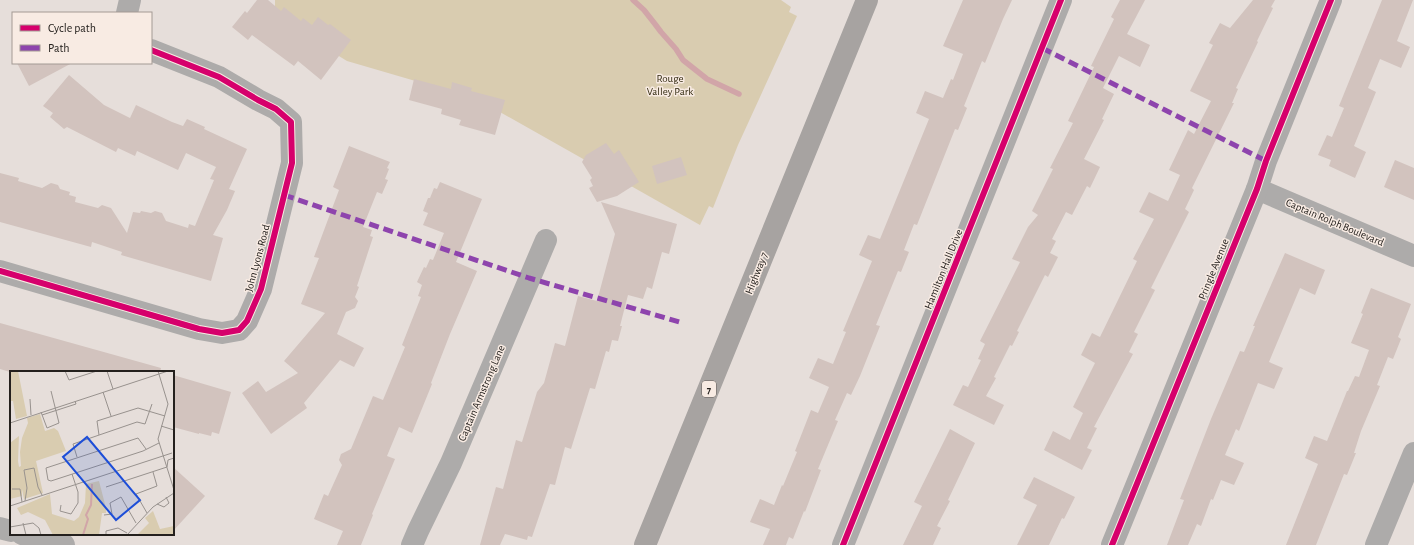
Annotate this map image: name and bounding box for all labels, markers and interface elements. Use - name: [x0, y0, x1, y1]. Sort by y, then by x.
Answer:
- legend: [12, 12, 152, 64]
- text: Cycle path: [48, 22, 96, 35]
- text: Path: [48, 42, 70, 54]
- park label: Rouge Valley Park: [647, 73, 693, 97]
- street label: Captain Rolph Boulevard: [1284, 197, 1386, 248]
- street label: John Lyons Road: [243, 223, 272, 293]
- street label: Hamilton Hall Drive: [922, 228, 965, 311]
- street label: Pringle Avenue: [1196, 237, 1231, 301]
- street label: Highway 7: [743, 250, 770, 296]
- street label: Captain Armstrong Lane: [456, 343, 507, 443]
- inset map: [10, 371, 174, 535]
- road number: 7: [702, 381, 716, 397]

